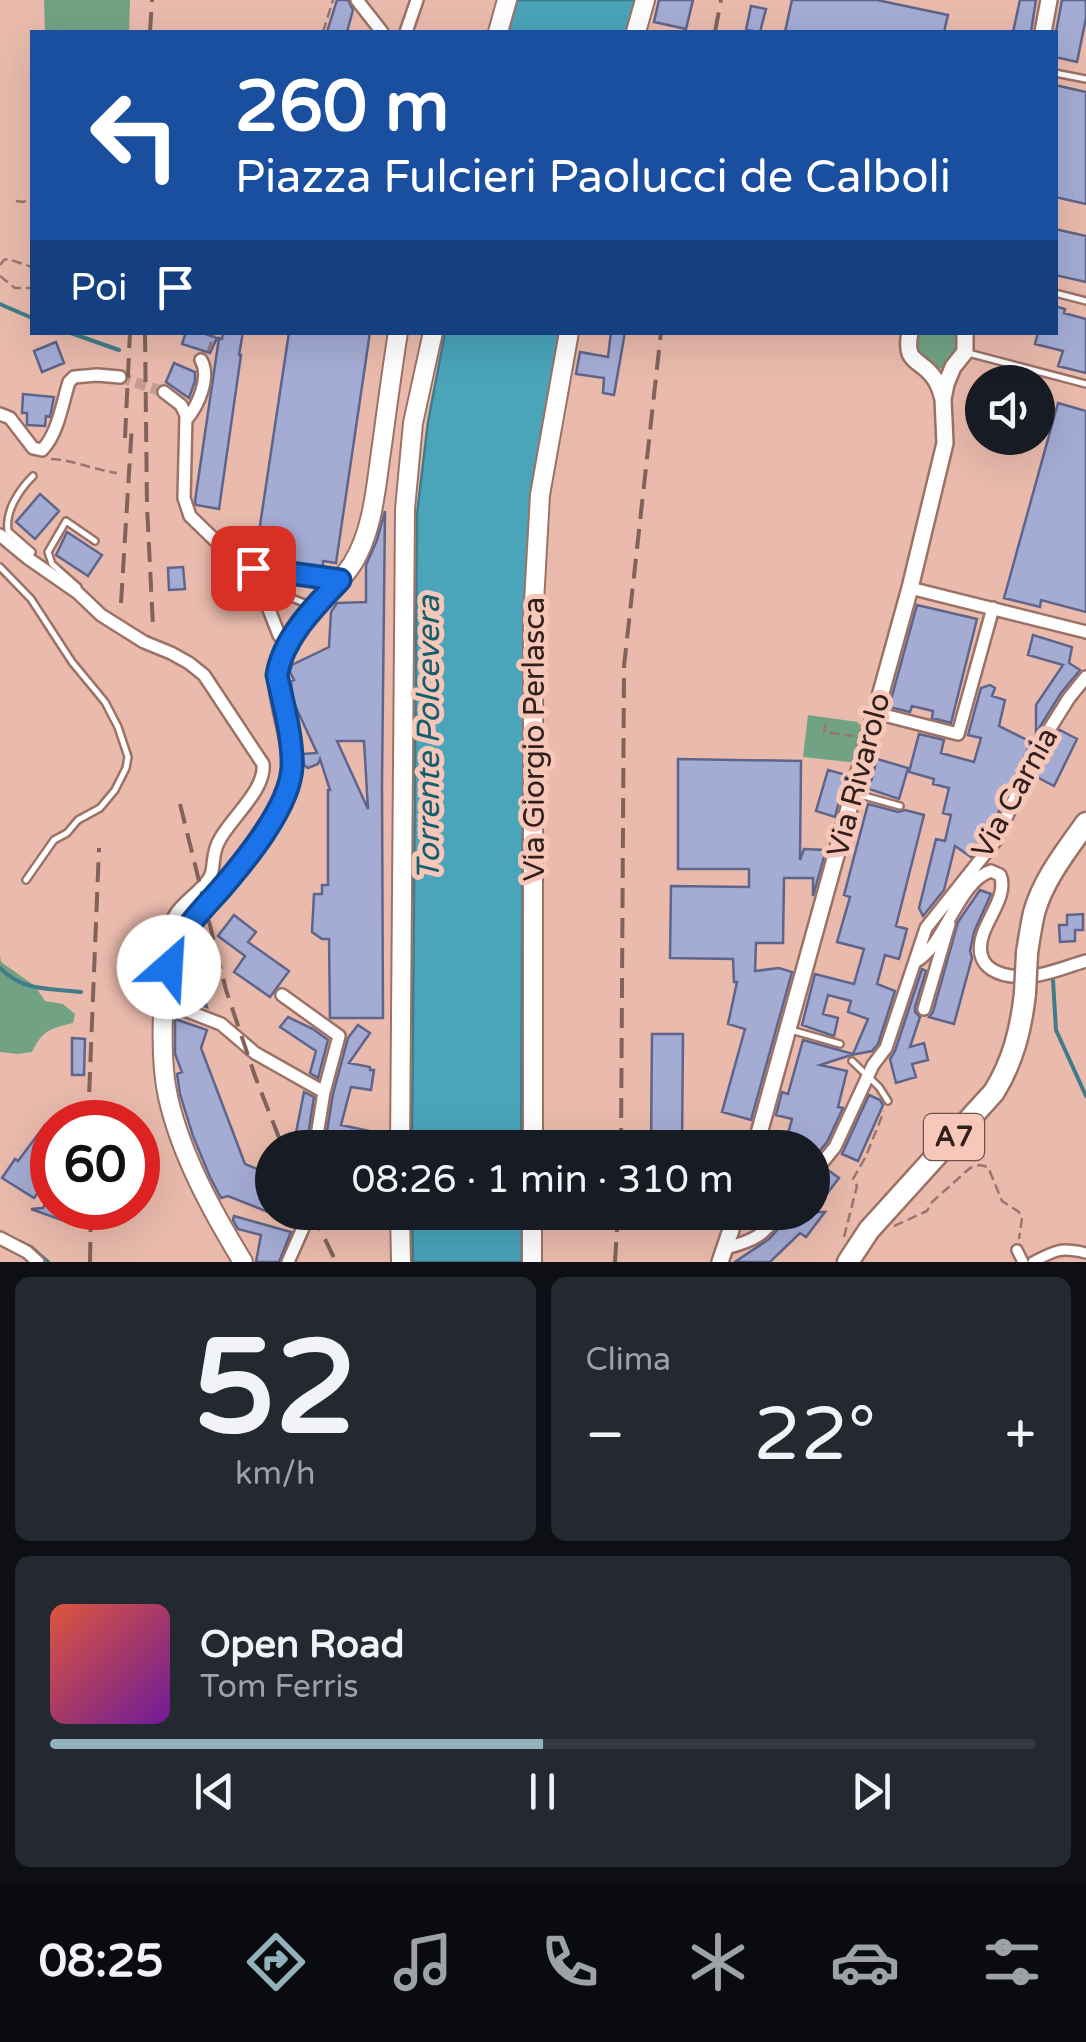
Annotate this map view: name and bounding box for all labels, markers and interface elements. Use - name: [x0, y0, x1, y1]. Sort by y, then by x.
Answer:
- text: 260 m: [235, 66, 449, 150]
- icon: left: [70, 70, 200, 200]
- text: Piazza Fulcieri Paolucci de Calboli: [235, 151, 951, 205]
- icon: arrive: [148, 260, 203, 315]
- text: Poi: [70, 265, 128, 311]
- map controls: [965, 365, 1055, 455]
- button: sound: [965, 365, 1055, 455]
- pin: [211, 526, 296, 611]
- icon: arrive: [226, 541, 281, 596]
- water label: Torrente Polcevera: [410, 594, 448, 881]
- street label: Via Giorgio Perlasca: [516, 597, 553, 881]
- street label: Via Rivarolo: [819, 689, 899, 861]
- street label: Via Carnia: [964, 721, 1066, 865]
- position arrow: [117, 915, 221, 1019]
- speed limit sign: 60: [30, 1100, 160, 1230]
- road number: A7: [924, 1114, 984, 1160]
- text: 08:26 · 1 min · 310 m: [351, 1157, 734, 1203]
- text: 52: [194, 1312, 357, 1468]
- text: Clima: [586, 1341, 671, 1379]
- text: 22°: [754, 1390, 876, 1480]
- text: −: [586, 1403, 625, 1469]
- text: +: [1005, 1403, 1036, 1469]
- text: km/h: [235, 1455, 315, 1493]
- text: Open Road: [200, 1622, 405, 1668]
- text: Tom Ferris: [200, 1668, 359, 1706]
- icon: previous: [187, 1764, 242, 1819]
- icon: pause: [515, 1764, 570, 1819]
- icon: next: [844, 1764, 899, 1819]
- icon: directions: [241, 1927, 311, 1997]
- icon: music: [388, 1927, 458, 1997]
- icon: phone: [535, 1927, 605, 1997]
- icon: climate: [683, 1927, 753, 1997]
- icon: car: [830, 1927, 900, 1997]
- icon: filters: [977, 1927, 1047, 1997]
- text: 08:25: [39, 1935, 163, 1989]

